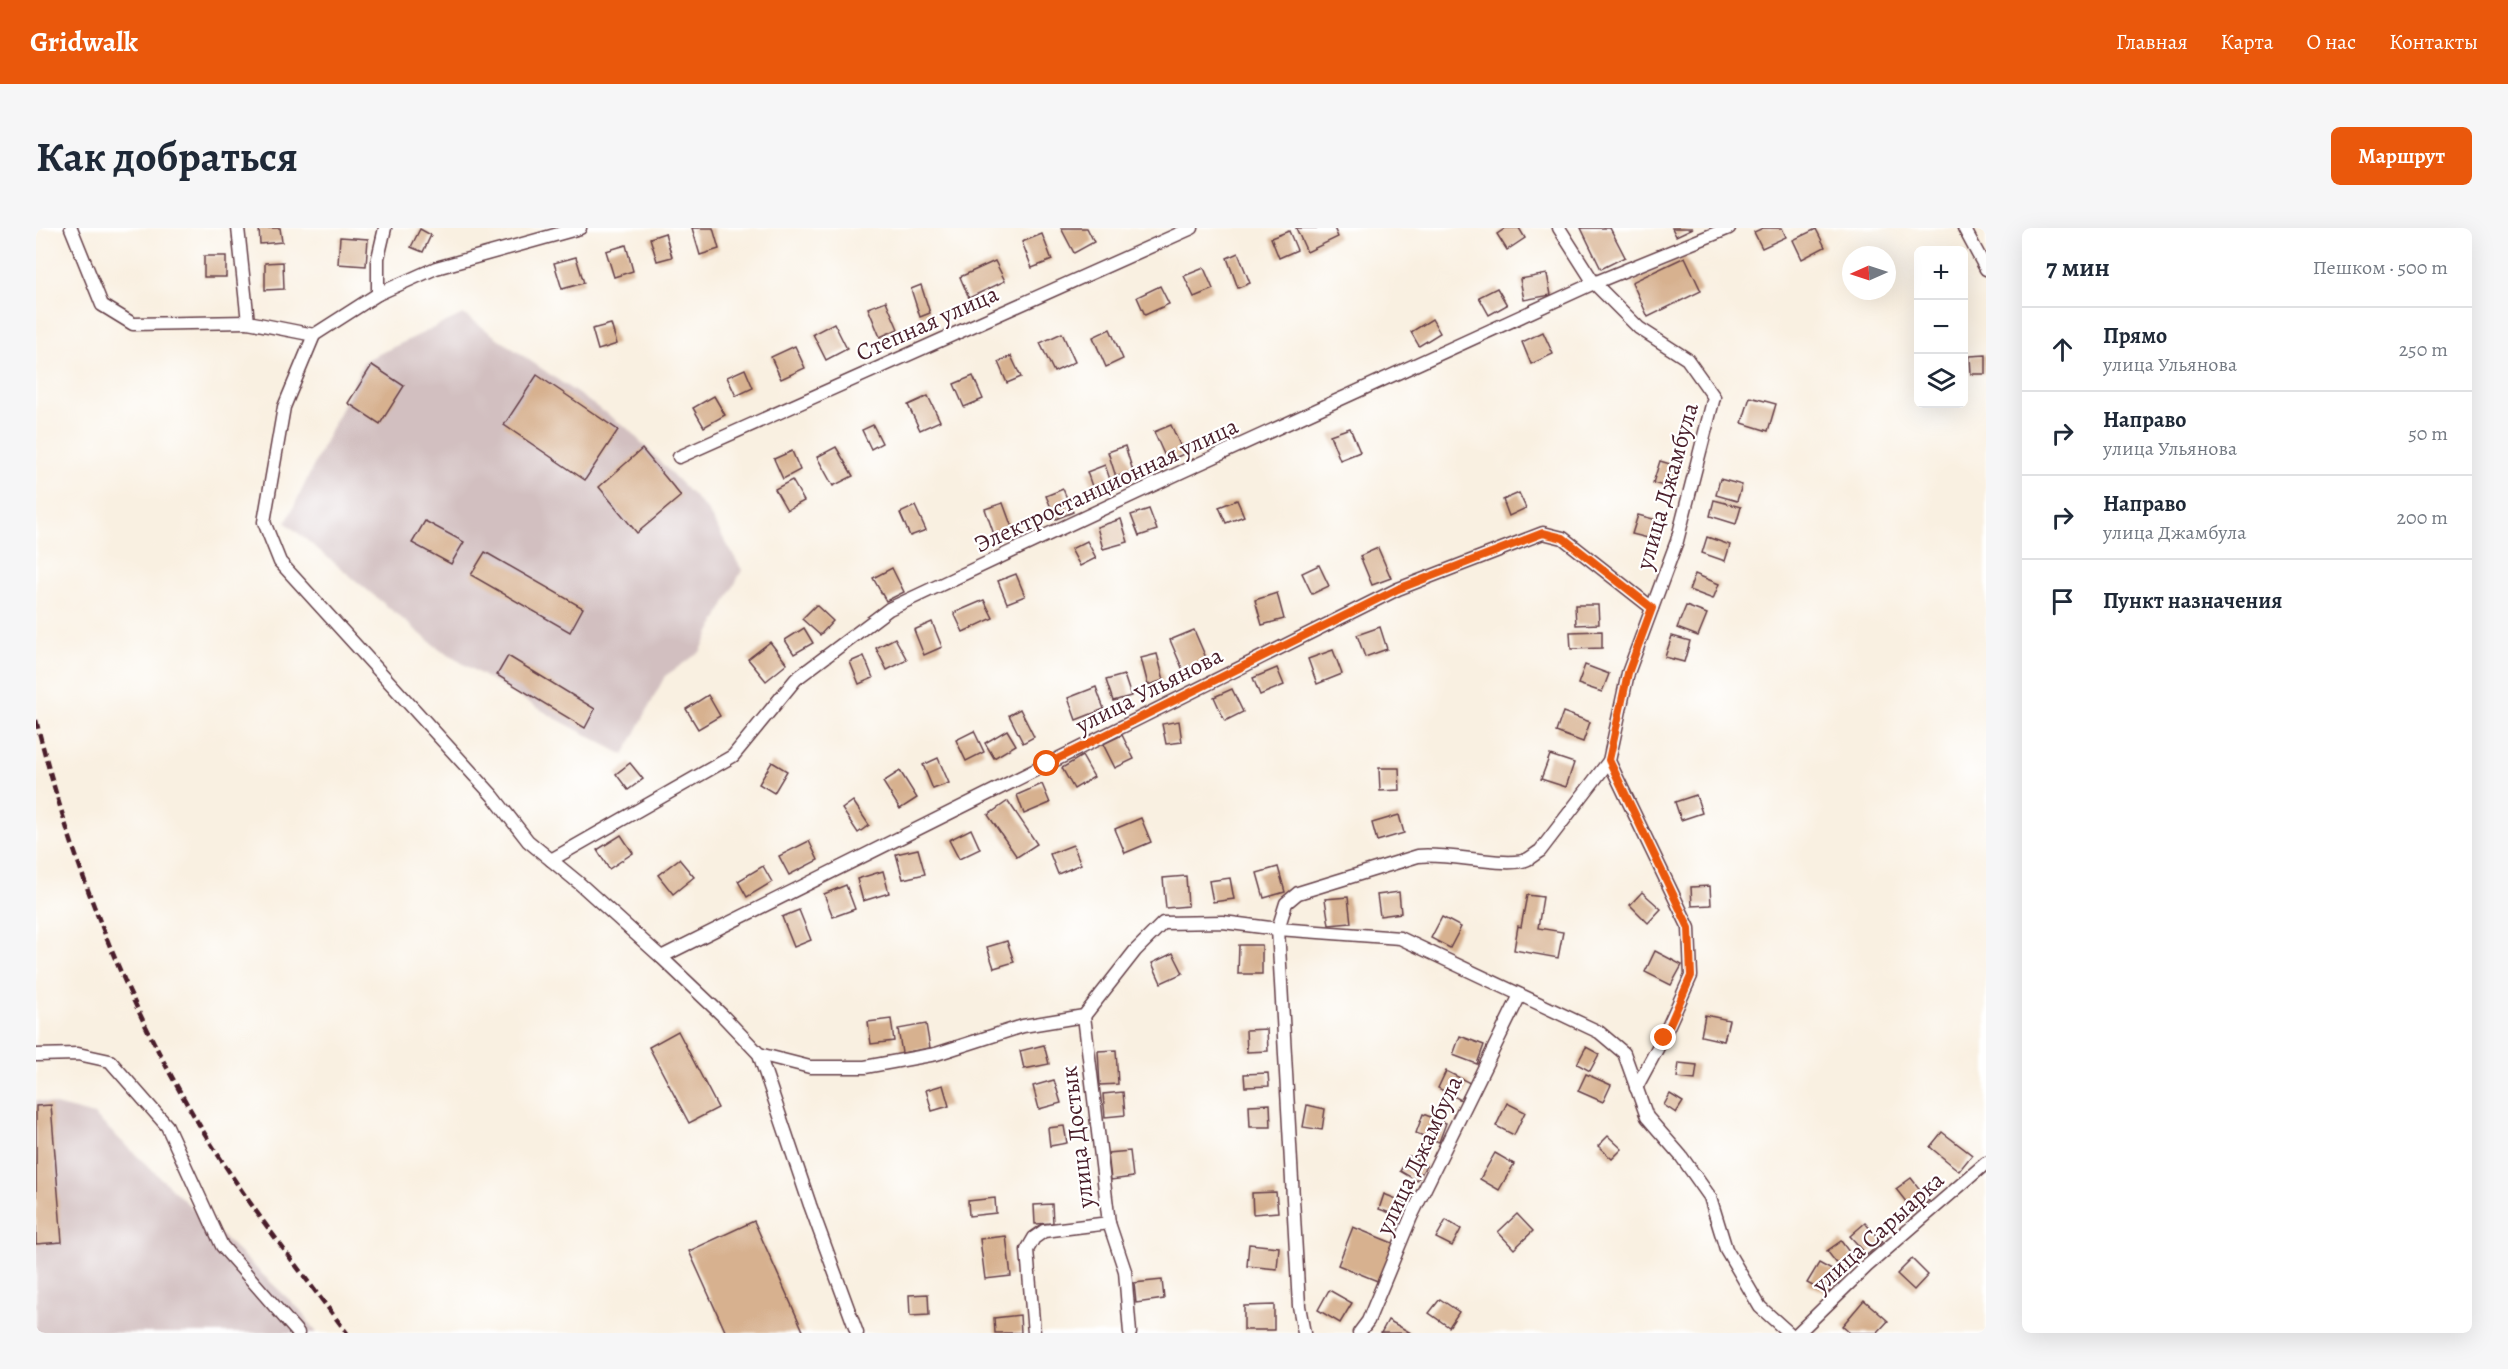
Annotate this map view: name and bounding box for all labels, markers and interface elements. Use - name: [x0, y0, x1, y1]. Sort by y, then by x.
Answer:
- text: Gridwalk: [30, 23, 138, 61]
- text: Главная: [2116, 28, 2188, 56]
- text: Карта: [2221, 28, 2273, 56]
- text: О нас: [2306, 28, 2356, 56]
- text: Контакты: [2389, 28, 2478, 56]
- button: Маршрут: [2331, 127, 2472, 185]
- text: Как добраться: [36, 128, 298, 185]
- north arrow: [1842, 246, 1896, 300]
- map controls: [1914, 246, 1968, 408]
- button: +: [1914, 246, 1968, 300]
- text: 7 мин: [2046, 250, 2110, 285]
- text: Пешком · 500 m: [2313, 254, 2448, 281]
- street label: Степная улица: [851, 277, 1003, 369]
- button: −: [1914, 300, 1968, 354]
- text: Прямо: [2103, 321, 2167, 351]
- icon: ahead: [2046, 333, 2079, 366]
- text: 250 m: [2399, 336, 2448, 363]
- text: улица Ульянова: [2103, 351, 2237, 378]
- button: layers: [1914, 354, 1968, 408]
- street label: улица Джамбула: [1628, 399, 1706, 574]
- text: Направо: [2103, 405, 2186, 435]
- street label: Электростанционная улица: [969, 410, 1243, 560]
- icon: right: [2046, 417, 2079, 450]
- text: 50 m: [2408, 420, 2448, 447]
- text: улица Ульянова: [2103, 435, 2237, 462]
- text: Направо: [2103, 489, 2186, 519]
- icon: right: [2046, 501, 2079, 534]
- text: 200 m: [2397, 504, 2448, 531]
- text: улица Джамбула: [2103, 519, 2246, 546]
- icon: arrive: [2046, 585, 2079, 618]
- text: Пункт назначения: [2103, 586, 2282, 616]
- street label: улица Ульянова: [1069, 639, 1228, 741]
- route start: [1033, 750, 1059, 776]
- route end: [1650, 1024, 1676, 1050]
- street label: улица Достык: [1052, 1064, 1102, 1211]
- street label: улица Джамбула: [1368, 1070, 1470, 1241]
- street label: улица Сарыарка: [1804, 1164, 1951, 1301]

